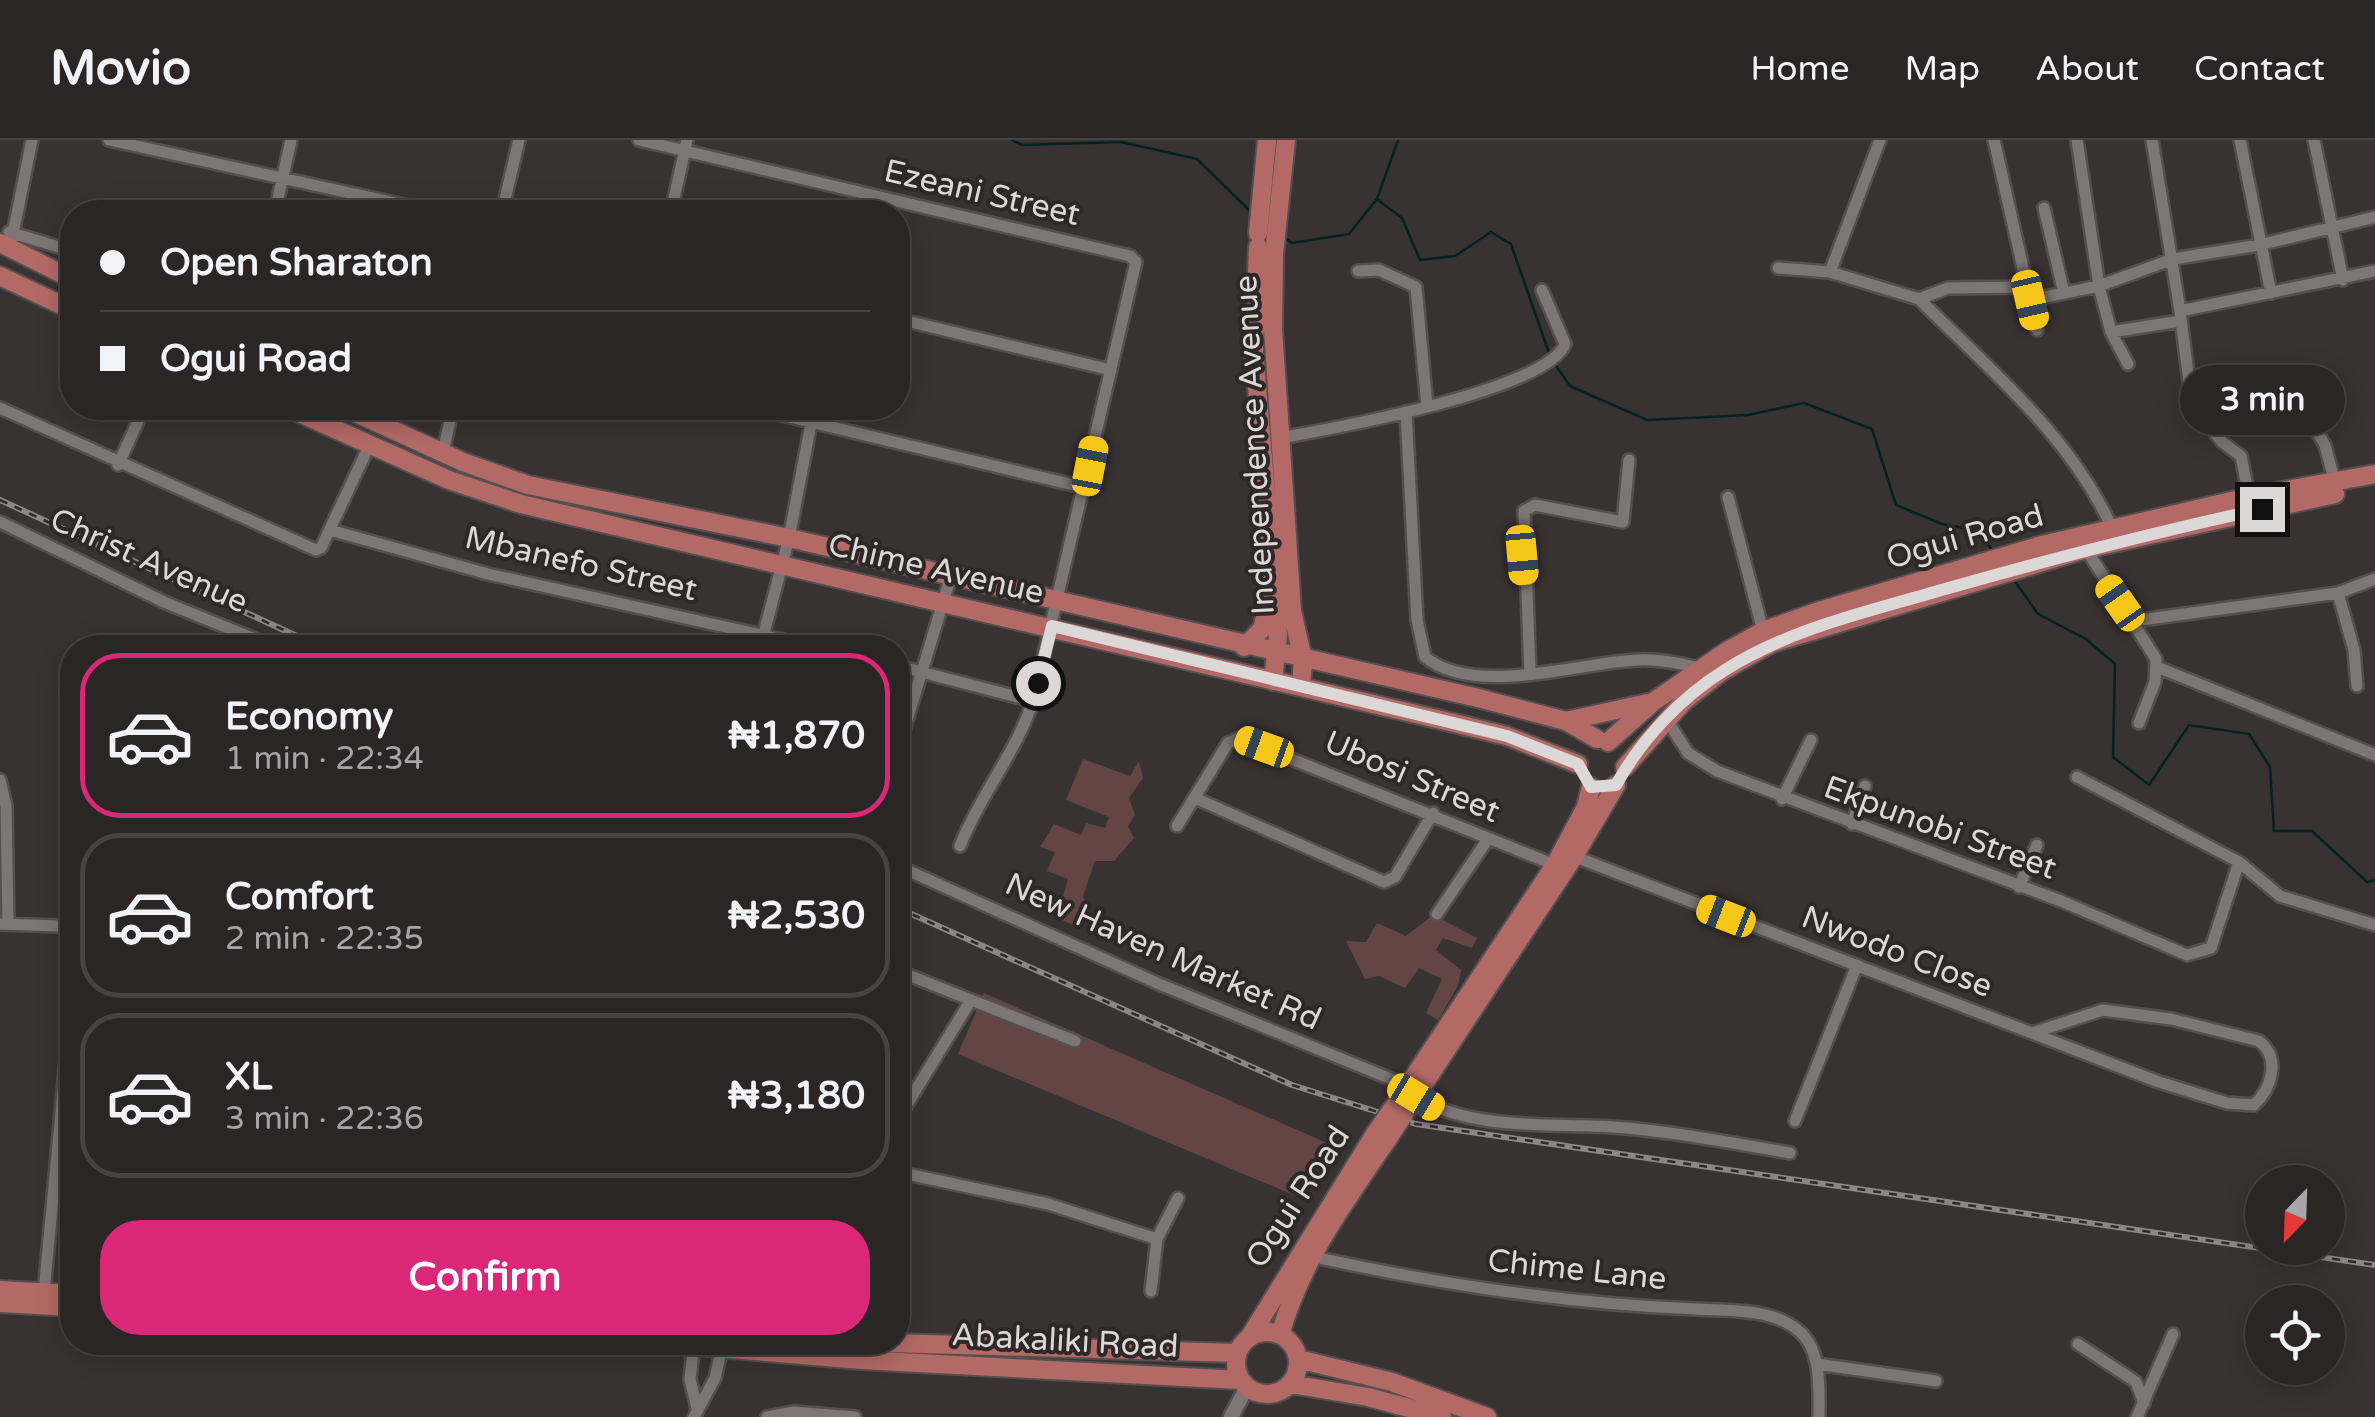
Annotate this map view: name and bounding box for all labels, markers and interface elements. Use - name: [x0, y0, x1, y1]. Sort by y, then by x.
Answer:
- text: Movio: [50, 40, 191, 98]
- text: Home: [1750, 48, 1849, 90]
- text: Map: [1904, 48, 1980, 90]
- text: About: [2035, 48, 2139, 90]
- text: Contact: [2194, 48, 2325, 90]
- street label: Ezeani Street: [880, 152, 1084, 234]
- text: Open Sharaton: [160, 240, 433, 286]
- car: [2009, 267, 2051, 333]
- street label: Independence Avenue: [1227, 274, 1283, 616]
- text: Ogui Road: [160, 336, 352, 382]
- callout: 3 min: [2180, 364, 2344, 434]
- text: 3 min: [2220, 381, 2305, 419]
- car: [1070, 434, 1110, 498]
- route end: [2240, 487, 2285, 532]
- street label: Ogui Road: [1882, 496, 2048, 578]
- street label: Christ Avenue: [44, 500, 254, 622]
- street label: Mbanefo Street: [461, 519, 701, 609]
- car: [1504, 524, 1540, 586]
- street label: Chime Avenue: [825, 526, 1047, 612]
- car: [2091, 570, 2149, 636]
- route start: [1016, 661, 1061, 706]
- icon: car: [105, 691, 195, 781]
- text: Economy: [225, 694, 393, 740]
- text: ₦1,870: [728, 713, 865, 759]
- car: [1231, 723, 1297, 771]
- street label: Ubosi Street: [1319, 723, 1505, 831]
- text: 1 min · 22:34: [225, 740, 424, 778]
- street label: Ekpunobi Street: [1819, 768, 2061, 888]
- street label: New Haven Market Rd: [999, 865, 1327, 1039]
- icon: car: [105, 871, 195, 961]
- text: Comfort: [225, 874, 374, 920]
- car: [1693, 891, 1759, 941]
- text: ₦2,530: [728, 893, 865, 939]
- street label: Nwodo Close: [1796, 898, 1998, 1006]
- text: 2 min · 22:35: [225, 920, 424, 958]
- icon: car: [105, 1051, 195, 1141]
- text: XL: [225, 1054, 272, 1100]
- car: [1383, 1069, 1449, 1125]
- text: ₦3,180: [728, 1073, 865, 1119]
- text: 3 min · 22:36: [225, 1100, 424, 1138]
- street label: Ogui Road: [1238, 1119, 1358, 1275]
- north arrow: [2245, 1165, 2345, 1265]
- map controls: [2245, 1165, 2345, 1385]
- button: Confirm: [100, 1220, 870, 1335]
- street label: Chime Lane: [1486, 1242, 1668, 1298]
- button: locate: [2245, 1285, 2345, 1385]
- street label: Abakaliki Road: [951, 1316, 1179, 1366]

